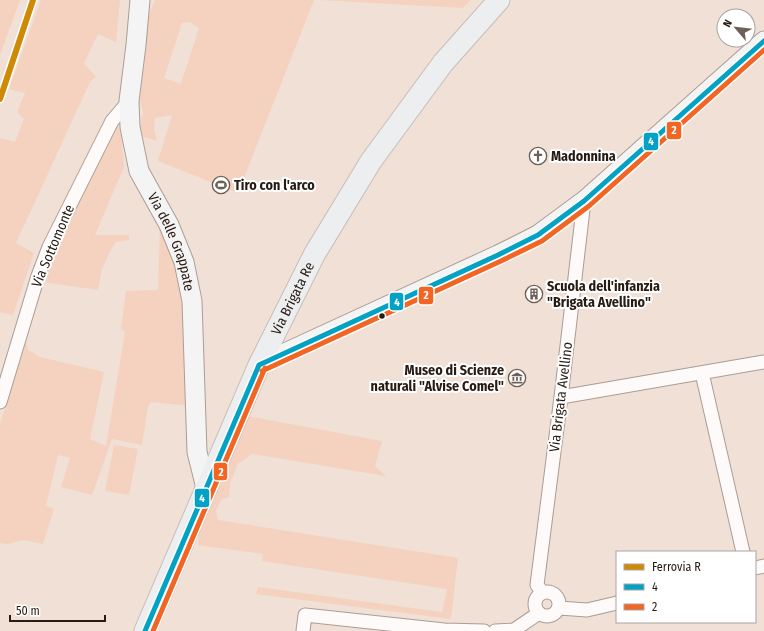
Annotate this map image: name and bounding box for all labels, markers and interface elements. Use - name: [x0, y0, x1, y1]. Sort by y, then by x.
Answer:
- north arrow: [716, 8, 756, 48]
- text: N: [720, 18, 735, 30]
- line badge: 2: [666, 121, 682, 140]
- text: 2: [670, 124, 677, 137]
- line badge: 4: [643, 132, 659, 151]
- text: 4: [648, 135, 654, 148]
- church icon: Madonnina: [528, 146, 548, 166]
- place label: Madonnina: [551, 148, 616, 165]
- sports icon: Tiro con l'arco: [211, 175, 231, 195]
- place label: Tiro con l'arco: [234, 177, 315, 194]
- street label: Via delle Grappate: [144, 189, 198, 293]
- street label: Via Sottomonte: [28, 202, 78, 290]
- street label: Via Brigata Re: [267, 259, 318, 337]
- place label: Scuola dell'infanzia "Brigata Avellino": [547, 278, 660, 311]
- building icon: Scuola dell'infanzia "Brigata Avellino": [524, 284, 544, 304]
- line badge: 2: [418, 286, 434, 305]
- text: 2: [422, 289, 429, 302]
- line badge: 4: [389, 292, 404, 311]
- text: 4: [394, 296, 400, 309]
- unlabelled marker: [377, 311, 387, 321]
- street label: Via Brigata Avellino: [546, 341, 576, 453]
- place label: Museo di Scienze naturali "Alvise Comel": [371, 362, 504, 395]
- museum icon: Museo di Scienze naturali "Alvise Comel": [507, 368, 527, 388]
- line badge: 2: [213, 462, 228, 481]
- text: 2: [217, 466, 224, 479]
- line badge: 4: [194, 488, 210, 508]
- text: 4: [199, 492, 205, 505]
- legend: [616, 551, 756, 623]
- text: Ferrovia R: [652, 560, 701, 574]
- text: 4: [652, 580, 658, 594]
- scale bar: [10, 597, 105, 623]
- text: 2: [652, 600, 657, 614]
- text: 50 m: [16, 604, 40, 618]

